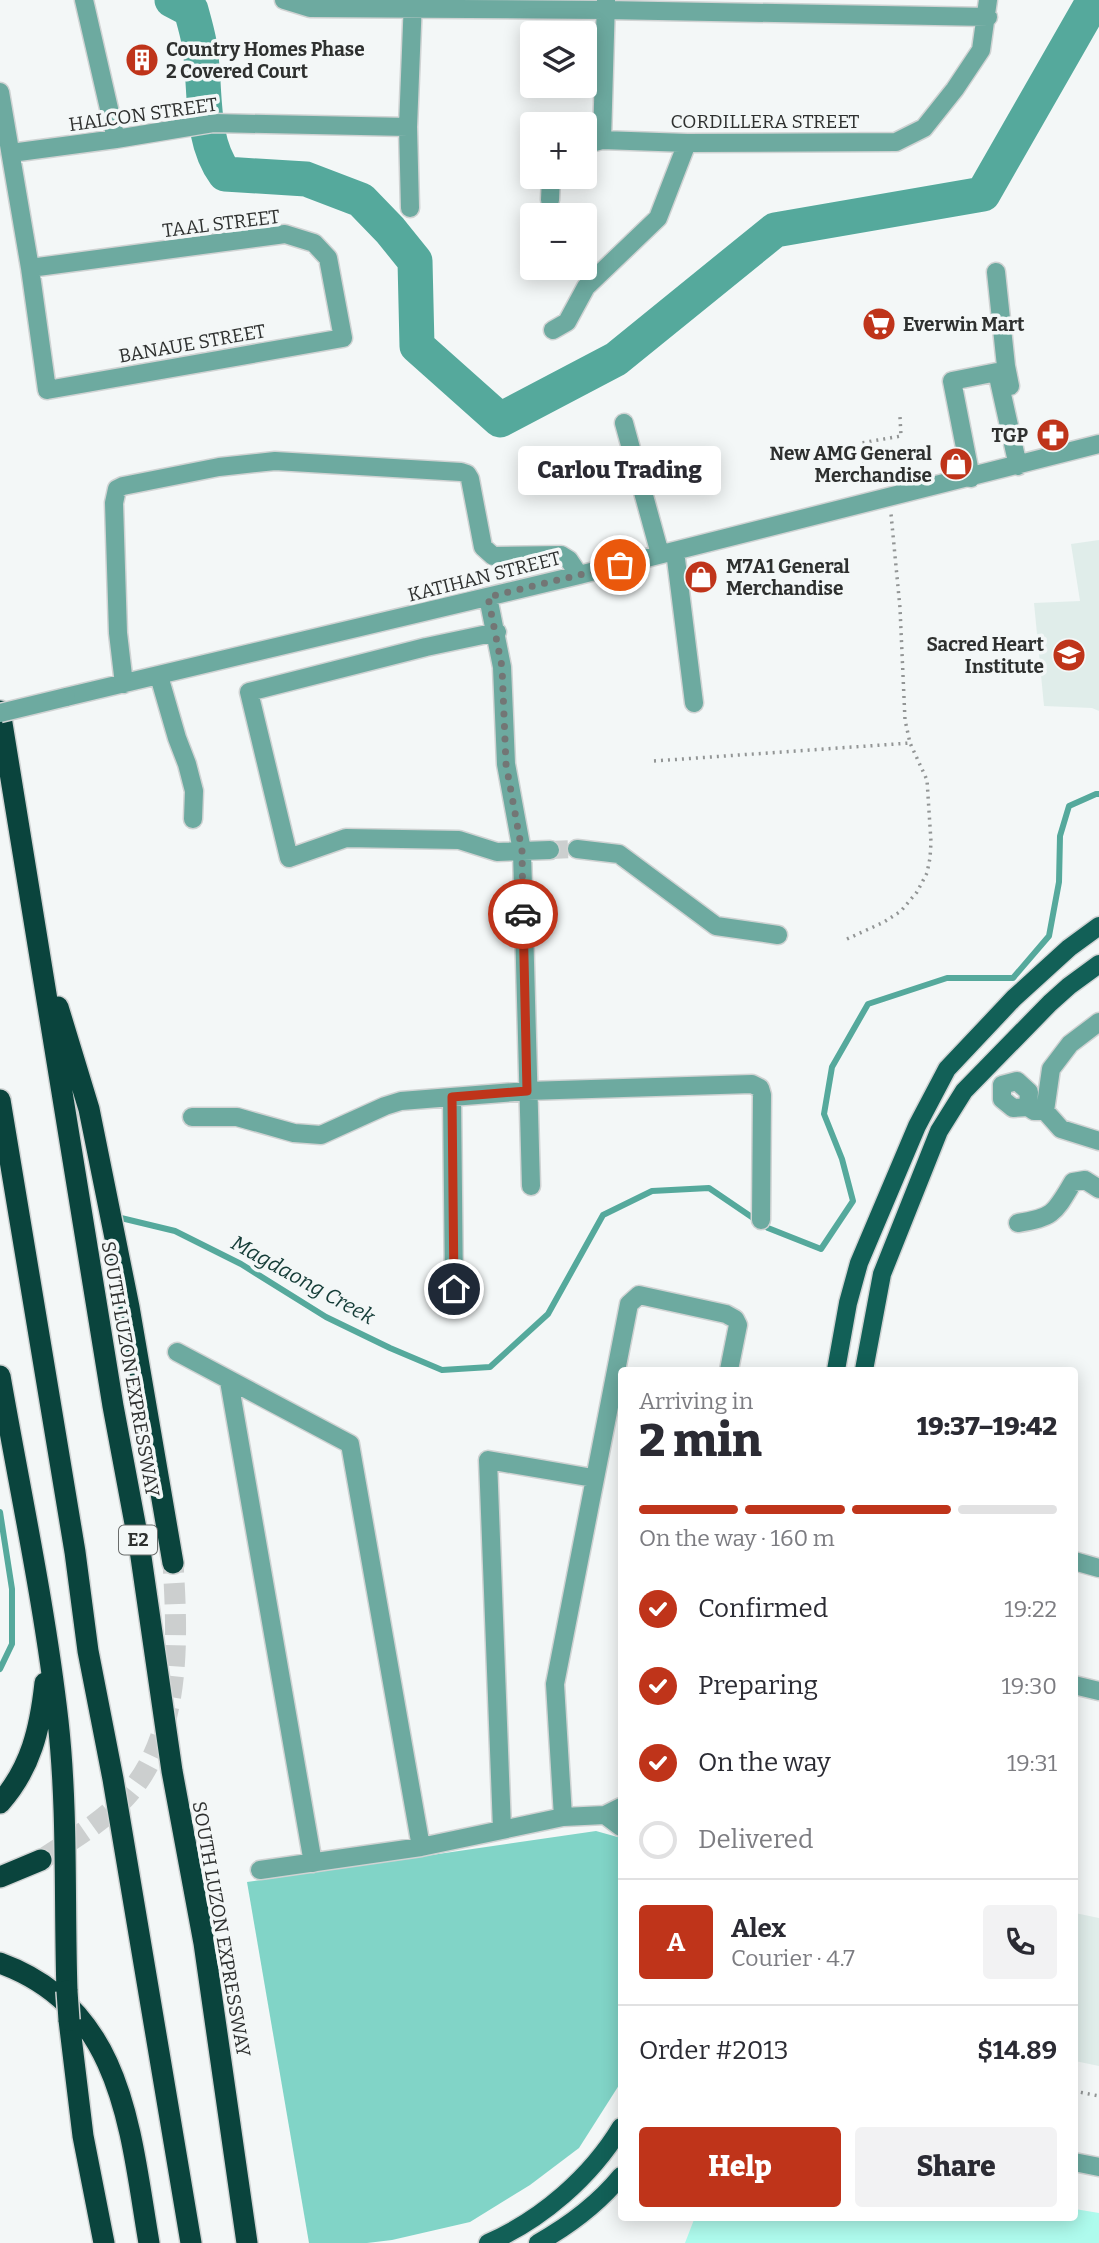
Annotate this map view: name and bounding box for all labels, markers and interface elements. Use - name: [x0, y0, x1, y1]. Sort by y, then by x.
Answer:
- map controls: [520, 21, 597, 280]
- button: layers: [520, 21, 597, 98]
- place label: Country Homes Phase 2 Covered Court: [166, 38, 365, 83]
- building icon: Country Homes Phase 2 Covered Court: [123, 41, 161, 79]
- street label: HALCON STREET: [67, 93, 219, 136]
- street label: CORDILLERA STREET: [671, 110, 859, 133]
- button: +: [520, 112, 597, 189]
- button: −: [520, 203, 597, 280]
- street label: TAAL STREET: [161, 205, 281, 242]
- supermarket icon: Everwin Mart: [860, 305, 898, 343]
- place label: Everwin Mart: [903, 313, 1025, 336]
- street label: BANAUE STREET: [117, 319, 267, 368]
- pharmacy icon: TGP: [1034, 416, 1072, 454]
- place label: TGP: [992, 424, 1028, 447]
- place label: New AMG General Merchandise: [770, 442, 932, 487]
- shop icon: New AMG General Merchandise: [937, 445, 975, 483]
- callout: Carlou Trading: [518, 446, 722, 495]
- text: Carlou Trading: [537, 456, 702, 484]
- pin: [590, 535, 650, 595]
- street label: KATIHAN STREET: [405, 546, 563, 607]
- icon: bag: [601, 546, 639, 584]
- place label: M7A1 General Merchandise: [726, 555, 850, 600]
- shop icon: M7A1 General Merchandise: [682, 558, 720, 596]
- place label: Sacred Heart Institute: [926, 633, 1044, 678]
- school or university icon: Sacred Heart Institute: [1050, 636, 1088, 674]
- courier: [488, 879, 558, 949]
- icon: car: [504, 895, 542, 933]
- water label: Magdaong Creek: [227, 1230, 380, 1331]
- street label: SOUTH LUZON EXPRESSWAY: [97, 1239, 164, 1500]
- pin: [424, 1259, 484, 1319]
- icon: home: [435, 1270, 473, 1308]
- text: Arriving in: [639, 1387, 753, 1415]
- text: 19:37–19:42: [917, 1411, 1057, 1442]
- text: 2 min: [639, 1413, 762, 1468]
- text: On the way · 160 m: [639, 1524, 835, 1552]
- road number: E2: [119, 1526, 157, 1554]
- icon: check: [639, 1590, 677, 1628]
- text: Confirmed: [698, 1593, 828, 1624]
- text: 19:22: [1004, 1595, 1057, 1623]
- icon: check: [639, 1667, 677, 1705]
- text: Preparing: [698, 1670, 818, 1701]
- text: 19:30: [1001, 1672, 1057, 1700]
- icon: check: [639, 1744, 677, 1782]
- text: On the way: [698, 1747, 831, 1778]
- text: 19:31: [1007, 1749, 1057, 1777]
- street label: SOUTH LUZON EXPRESSWAY: [188, 1799, 255, 2060]
- text: Delivered: [698, 1824, 813, 1855]
- button: phone: [983, 1905, 1057, 1979]
- text: Alex: [731, 1913, 786, 1944]
- text: A: [667, 1927, 685, 1958]
- text: Courier · 4.7: [731, 1944, 855, 1972]
- text: Order #2013: [639, 2035, 789, 2066]
- text: $14.89: [977, 2035, 1057, 2066]
- button: Help: [639, 2127, 841, 2207]
- button: Share: [855, 2127, 1057, 2207]

